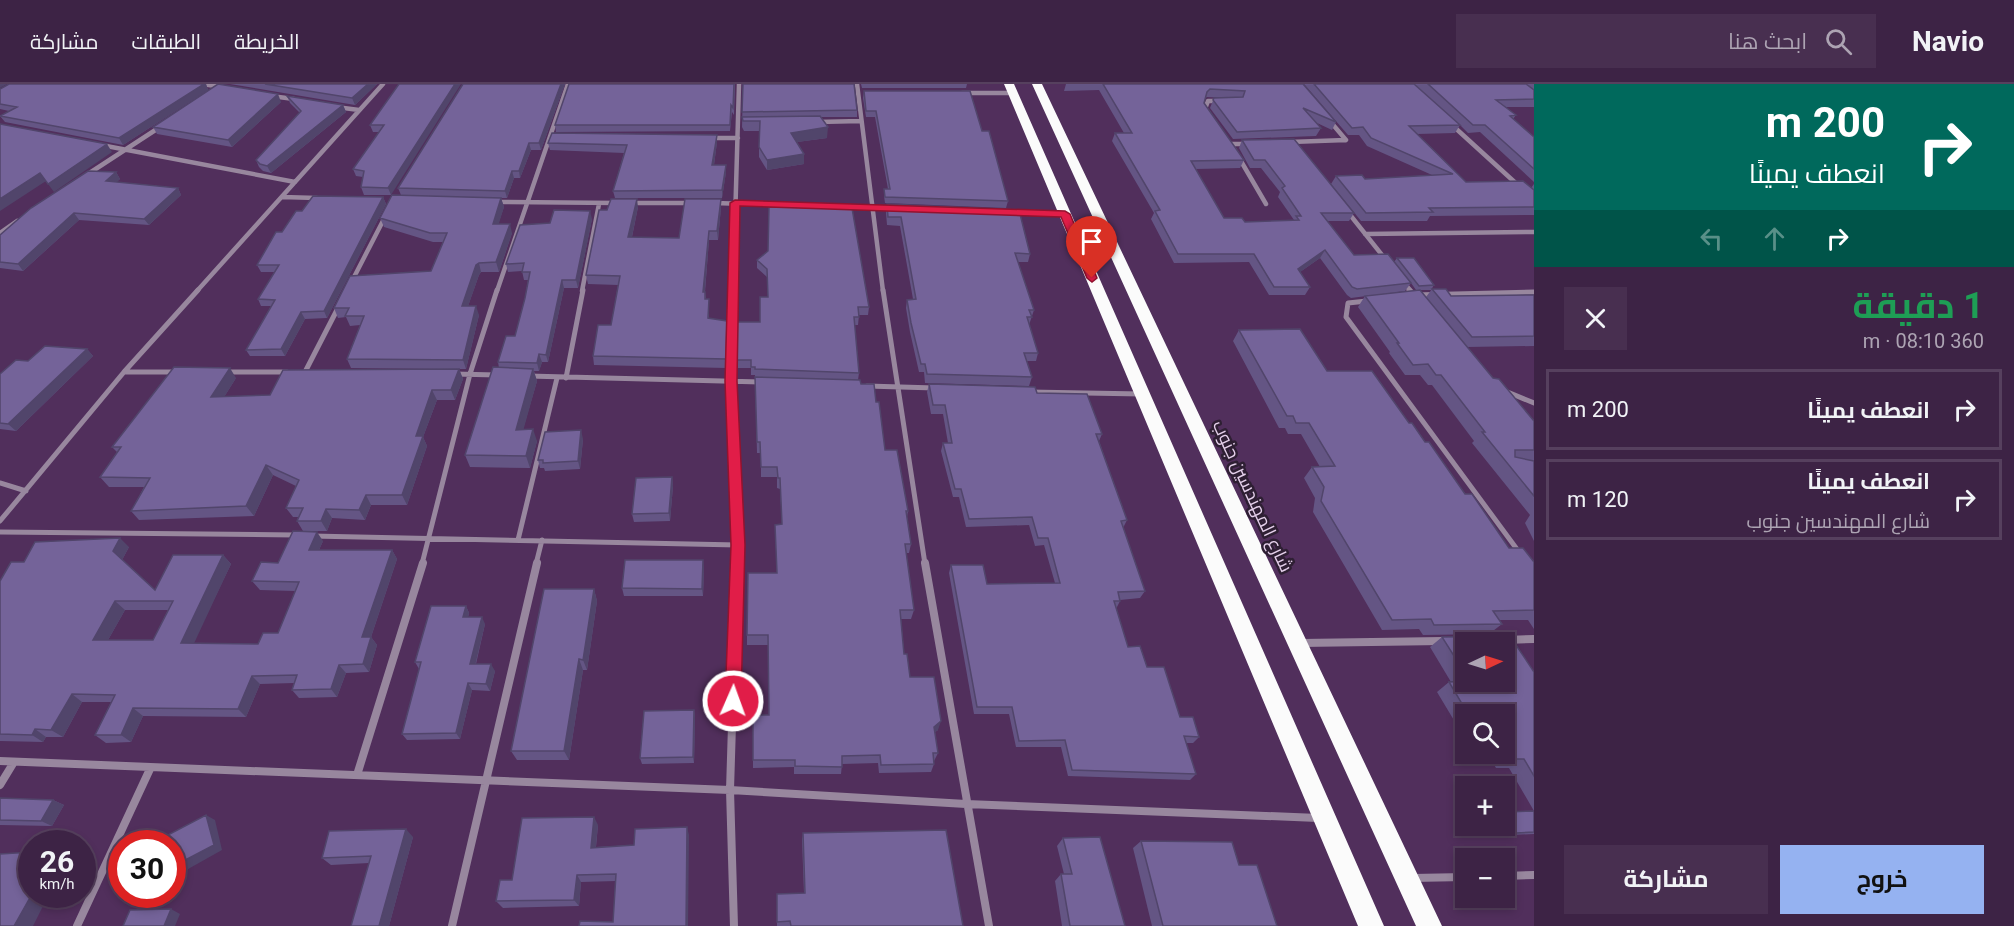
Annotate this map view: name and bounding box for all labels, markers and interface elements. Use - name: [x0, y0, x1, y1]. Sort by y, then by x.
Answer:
- search box: [1456, 14, 1876, 68]
- icon: search: [1822, 25, 1855, 58]
- text: Navio: [1912, 25, 1984, 58]
- text: ابحث هنا: [1728, 29, 1807, 54]
- text: مشاركة: [30, 30, 99, 54]
- text: الطبقات: [132, 30, 201, 54]
- text: الخريطة: [234, 30, 300, 54]
- text: 200 m: [1766, 98, 1885, 147]
- icon: right: [1906, 108, 1984, 186]
- text: انعطف يمينًا: [1749, 158, 1885, 190]
- pin: [1066, 216, 1117, 278]
- icon: left: [1695, 222, 1728, 255]
- icon: ahead: [1758, 222, 1791, 255]
- icon: right: [1821, 222, 1854, 255]
- icon: arrive: [1075, 225, 1108, 258]
- text: 1 دقيقة: [1853, 285, 1984, 327]
- button: close: [1564, 287, 1627, 350]
- text: 360 m · 08:10: [1863, 329, 1984, 353]
- icon: right: [1948, 393, 1981, 426]
- text: 200 m: [1567, 397, 1629, 422]
- text: انعطف يمينًا: [1807, 398, 1930, 423]
- street label: شارع المهندسين جنوب: [1207, 417, 1297, 576]
- text: انعطف يمينًا: [1807, 469, 1930, 494]
- icon: right: [1948, 483, 1981, 516]
- text: 120 m: [1567, 487, 1629, 512]
- text: شارع المهندسين جنوب: [1746, 509, 1930, 533]
- north arrow: [1455, 632, 1515, 692]
- map controls: [1455, 632, 1515, 908]
- position arrow: [701, 669, 765, 733]
- button: search: [1455, 704, 1515, 764]
- button: +: [1455, 776, 1515, 836]
- speed limit sign: 30: [108, 830, 186, 908]
- text: 26: [40, 844, 74, 879]
- button: مشاركة: [1564, 845, 1768, 914]
- button: خروج: [1780, 845, 1984, 914]
- button: −: [1455, 848, 1515, 908]
- text: km/h: [39, 875, 75, 893]

